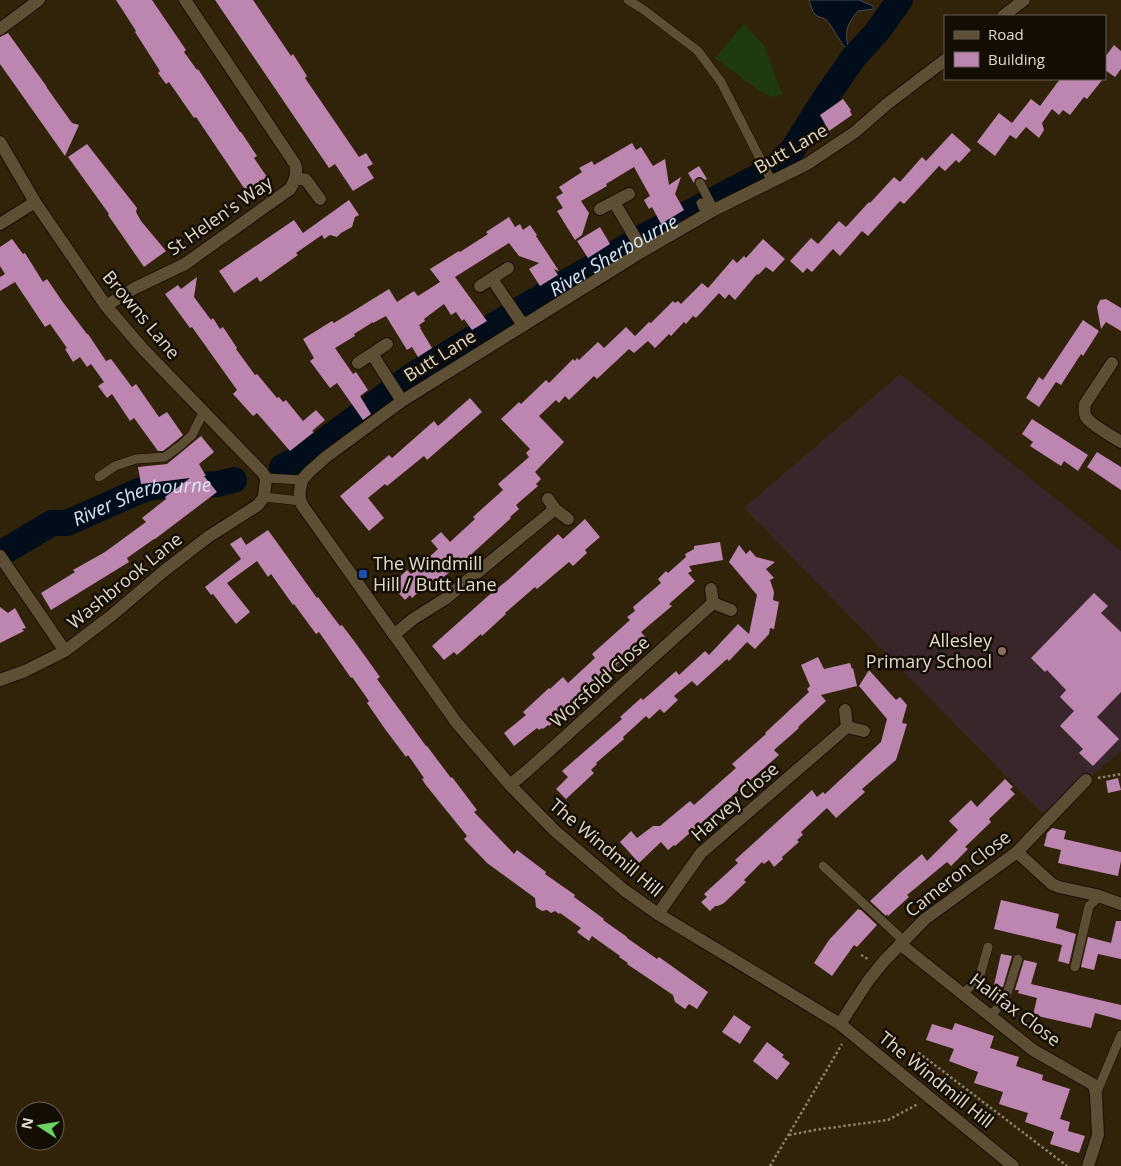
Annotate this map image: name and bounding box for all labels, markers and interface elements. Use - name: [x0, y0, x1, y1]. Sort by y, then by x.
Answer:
- legend: [944, 15, 1106, 80]
- text: Road: [988, 24, 1024, 44]
- text: Building: [988, 49, 1045, 69]
- street label: Butt Lane: [750, 118, 831, 179]
- street label: St Helen's Way: [162, 170, 277, 260]
- water label: River Sherbourne: [544, 208, 682, 302]
- street label: Browns Lane: [98, 265, 186, 364]
- street label: Butt Lane: [399, 324, 480, 387]
- water label: River Sherbourne: [68, 471, 212, 532]
- street label: Washbrook Lane: [62, 527, 187, 634]
- place label: The Windmill Hill / Butt Lane: [373, 551, 497, 596]
- marker: The Windmill Hill / Butt Lane: [357, 568, 369, 580]
- place label: Allesley Primary School: [866, 628, 993, 673]
- street label: Worsfold Close: [545, 630, 654, 732]
- marker: Allesley Primary School: [996, 645, 1008, 657]
- street label: Harvey Close: [685, 756, 783, 846]
- street label: The Windmill Hill: [545, 793, 668, 902]
- street label: Cameron Close: [900, 825, 1015, 922]
- street label: Halifax Close: [965, 967, 1066, 1051]
- street label: The Windmill Hill: [874, 1026, 999, 1133]
- north arrow: [15, 1101, 65, 1151]
- text: N: [16, 1116, 37, 1131]

